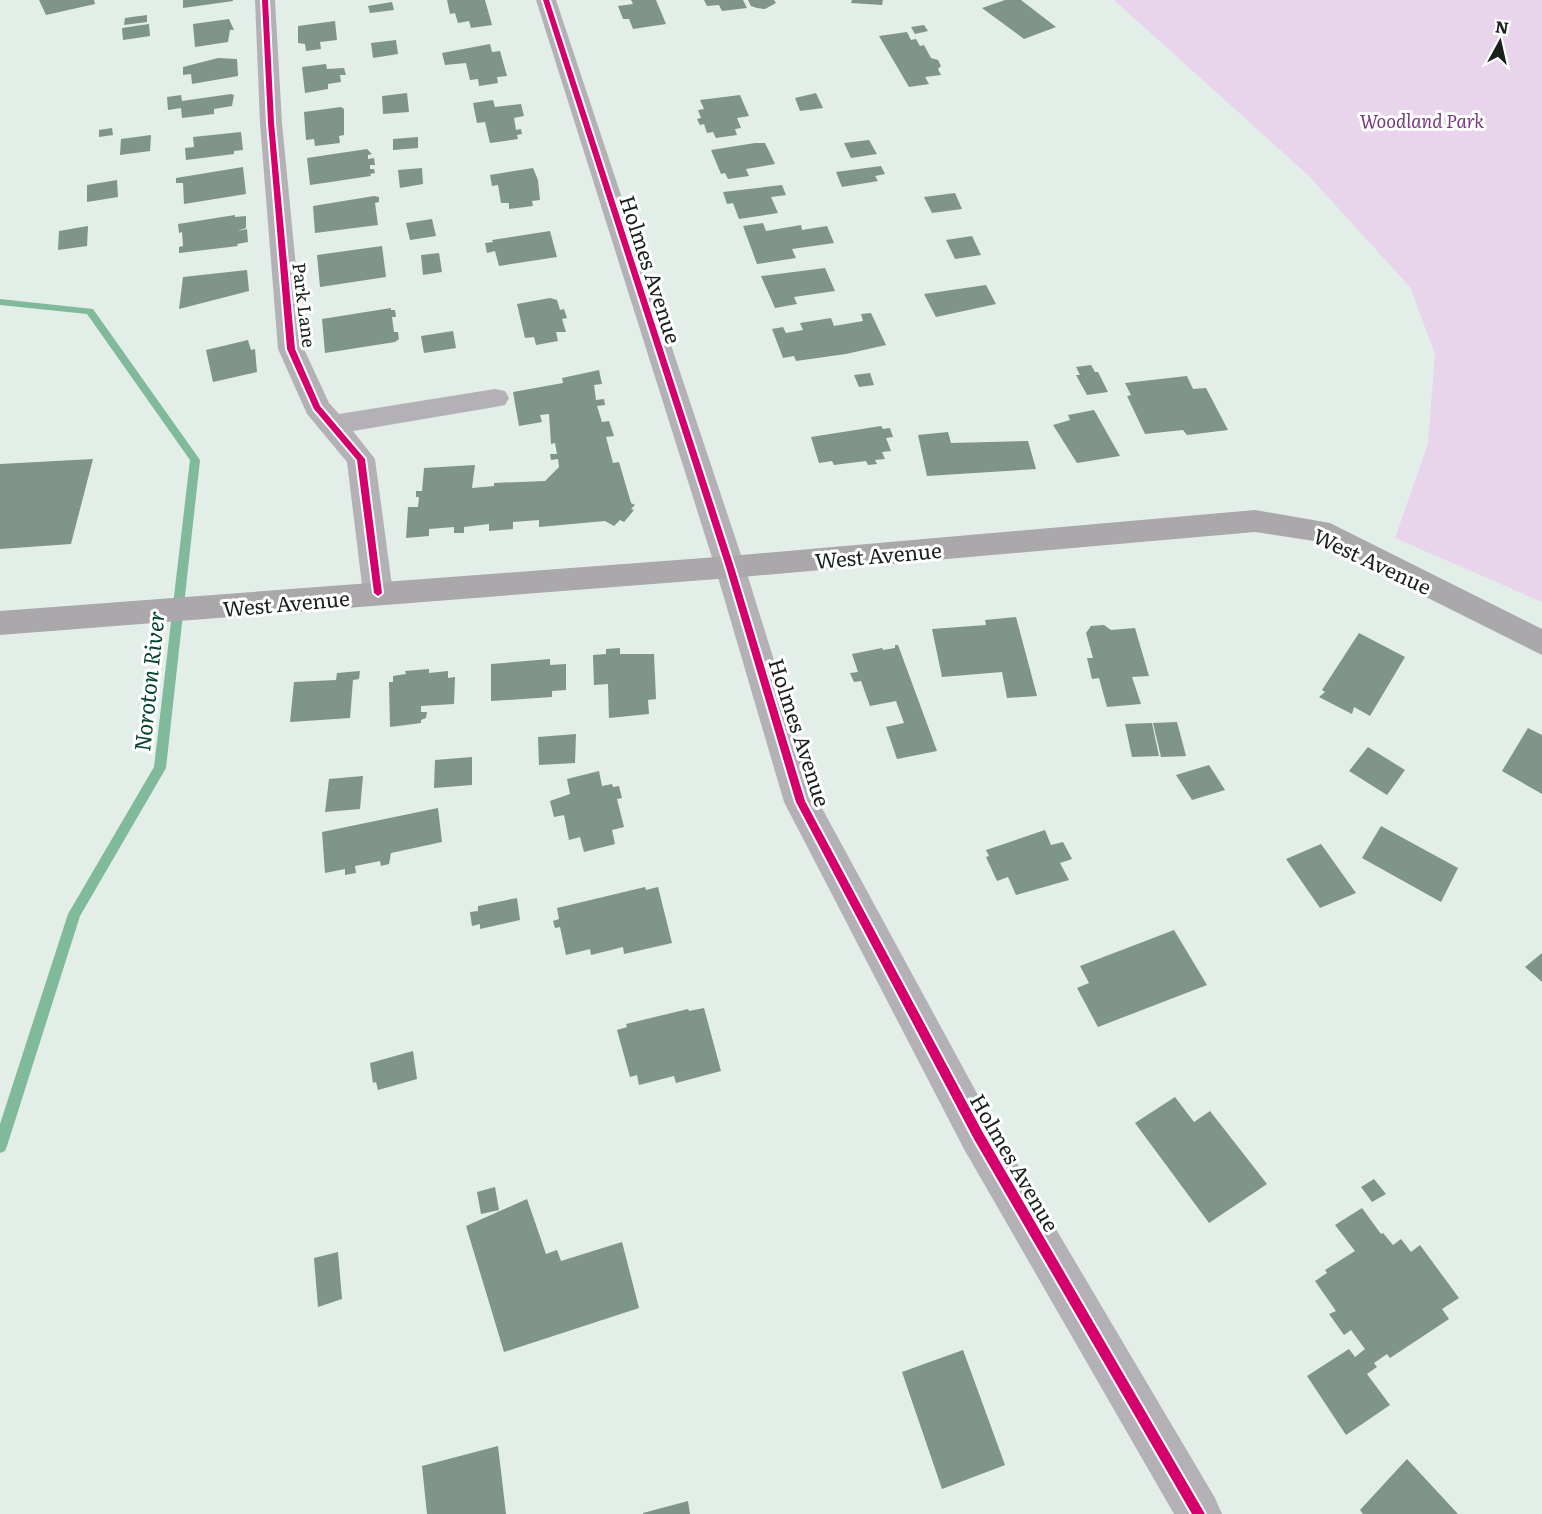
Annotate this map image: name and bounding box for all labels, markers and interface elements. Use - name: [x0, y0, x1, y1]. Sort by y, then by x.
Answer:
- north arrow: [1470, 12, 1530, 72]
- text: N: [1494, 13, 1511, 39]
- park label: Woodland Park: [1360, 107, 1484, 134]
- street label: Holmes Avenue: [613, 191, 691, 347]
- street label: Park Lane: [286, 261, 324, 349]
- street label: West Avenue: [1309, 519, 1437, 601]
- street label: West Avenue: [813, 533, 943, 575]
- street label: West Avenue: [221, 581, 351, 623]
- water label: Noroton River: [124, 609, 172, 753]
- street label: Holmes Avenue: [762, 654, 840, 810]
- street label: Holmes Avenue: [964, 1087, 1068, 1237]

